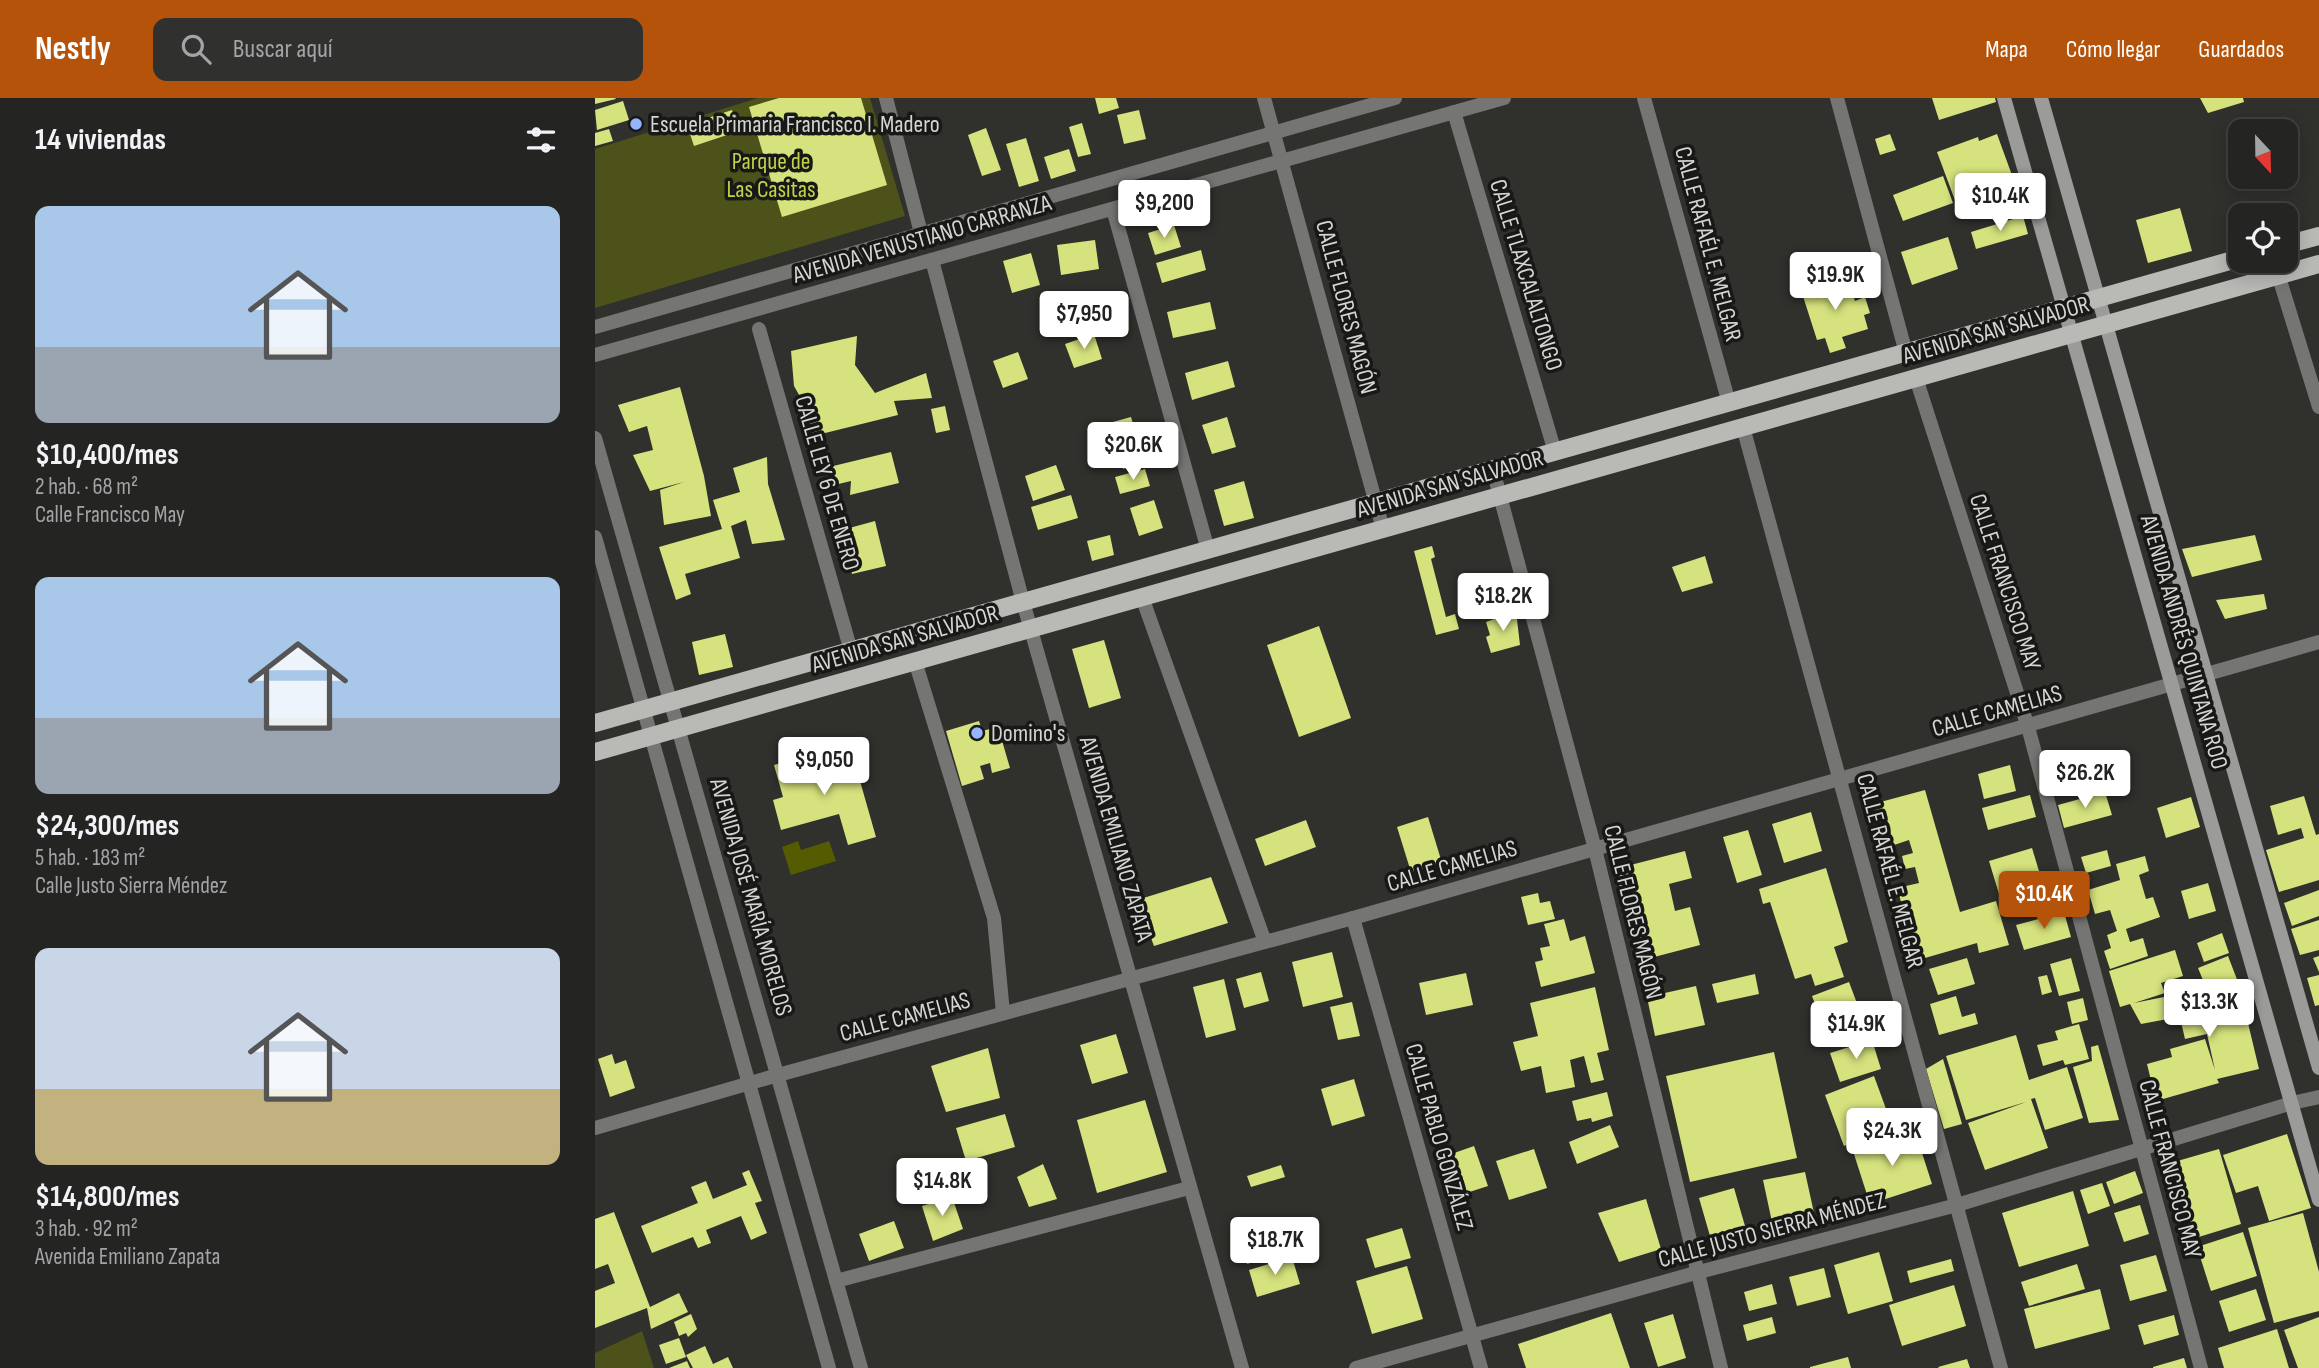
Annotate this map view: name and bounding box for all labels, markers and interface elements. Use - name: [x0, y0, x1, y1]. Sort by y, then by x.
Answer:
- search box: [153, 18, 643, 81]
- text: Nestly: [35, 29, 111, 69]
- icon: search: [177, 30, 215, 68]
- text: Buscar aquí: [233, 34, 333, 65]
- text: Mapa: [1985, 35, 2028, 64]
- text: Cómo llegar: [2066, 35, 2160, 64]
- text: Guardados: [2198, 35, 2284, 64]
- place label: Escuela Primaria Francisco I. Madero: [650, 110, 940, 139]
- marker: Escuela Primaria Francisco I. Madero: [628, 116, 644, 132]
- north arrow: [2228, 119, 2298, 189]
- map controls: [2228, 119, 2298, 273]
- icon: filters: [522, 121, 560, 159]
- text: 14 viviendas: [35, 122, 166, 158]
- street label: CALLE RAFAÉL E. MELGAR: [1668, 143, 1748, 345]
- park label: Parque de Las Casitas: [726, 147, 816, 204]
- pin: $10.4K: [1943, 174, 2057, 233]
- street label: CALLE TLAXCALALTONGO: [1483, 176, 1569, 374]
- pin: $9,200: [1107, 180, 1221, 240]
- text: $10.4K: [1971, 182, 2029, 210]
- street label: AVENIDA VENUSTIANO CARRANZA: [789, 188, 1055, 290]
- text: $9,200: [1134, 189, 1194, 217]
- button: locate: [2228, 203, 2298, 273]
- street label: CALLE FLORES MAGÓN: [1309, 217, 1383, 397]
- icon: home: [235, 252, 361, 378]
- pin: $19.9K: [1778, 252, 1892, 312]
- text: $19.9K: [1806, 261, 1864, 289]
- street label: AVENIDA SAN SALVADOR: [1898, 289, 2093, 371]
- pin: $7,950: [1027, 292, 1141, 351]
- text: $7,950: [1056, 300, 1112, 328]
- street label: CALLE LEY 6 DE ENERO: [788, 392, 866, 574]
- pin: $20.6K: [1076, 422, 1190, 482]
- text: $20.6K: [1103, 431, 1163, 459]
- text: $10,400/mes: [35, 437, 179, 473]
- street label: AVENIDA SAN SALVADOR: [1352, 443, 1547, 525]
- text: 2 hab. · 68 m²: [35, 473, 138, 501]
- street label: CALLE FRANCISCO MAY: [1963, 490, 2047, 674]
- text: Calle Francisco May: [35, 501, 185, 529]
- street label: AVENIDA ANDRÉS QUINTANA ROO: [2134, 511, 2234, 772]
- pin: $18.2K: [1446, 574, 1560, 633]
- text: $18.2K: [1474, 582, 1532, 610]
- street label: AVENIDA SAN SALVADOR: [807, 598, 1002, 680]
- icon: home: [235, 623, 361, 749]
- street label: CALLE CAMELIAS: [1929, 679, 2065, 743]
- place label: Domino's: [991, 719, 1065, 748]
- marker: Domino's: [969, 725, 985, 741]
- street label: AVENIDA EMILIANO ZAPATA: [1073, 732, 1159, 946]
- pin: $9,050: [767, 738, 881, 797]
- text: $9,050: [794, 746, 854, 774]
- pin: $26.2K: [2028, 750, 2142, 810]
- text: $26.2K: [2055, 759, 2115, 787]
- street label: CALLE RAFAÉL E. MELGAR: [1850, 770, 1930, 972]
- street label: AVENIDA JOSÉ MARÍA MORELOS: [703, 774, 799, 1019]
- text: $24,300/mes: [35, 808, 179, 844]
- street label: CALLE FLORES MAGÓN: [1597, 822, 1669, 1002]
- street label: CALLE CAMELIAS: [1384, 834, 1520, 898]
- text: 5 hab. · 183 m²: [35, 844, 146, 872]
- text: Calle Justo Sierra Méndez: [35, 872, 227, 900]
- pin: $10.4K: [1987, 872, 2101, 931]
- text: $10.4K: [2015, 880, 2073, 908]
- pin: $13.3K: [2152, 979, 2266, 1039]
- street label: CALLE CAMELIAS: [837, 986, 973, 1048]
- text: $13.3K: [2180, 988, 2238, 1016]
- icon: home: [235, 994, 361, 1120]
- pin: $14.9K: [1799, 1002, 1913, 1061]
- text: $14.9K: [1827, 1010, 1885, 1038]
- street label: CALLE PABLO GONZÁLEZ: [1398, 1040, 1480, 1234]
- street label: CALLE FRANCISCO MAY: [2132, 1077, 2208, 1261]
- pin: $24.3K: [1835, 1108, 1949, 1168]
- text: $24.3K: [1862, 1117, 1922, 1145]
- pin: $14.8K: [885, 1158, 999, 1218]
- text: $14.8K: [912, 1167, 972, 1195]
- text: $14,800/mes: [35, 1179, 179, 1215]
- street label: CALLE JUSTO SIERRA MÉNDEZ: [1655, 1186, 1889, 1274]
- text: 3 hab. · 92 m²: [35, 1215, 138, 1243]
- pin: $18.7K: [1218, 1218, 1332, 1277]
- text: $18.7K: [1246, 1226, 1304, 1254]
- text: Avenida Emiliano Zapata: [35, 1243, 220, 1271]

